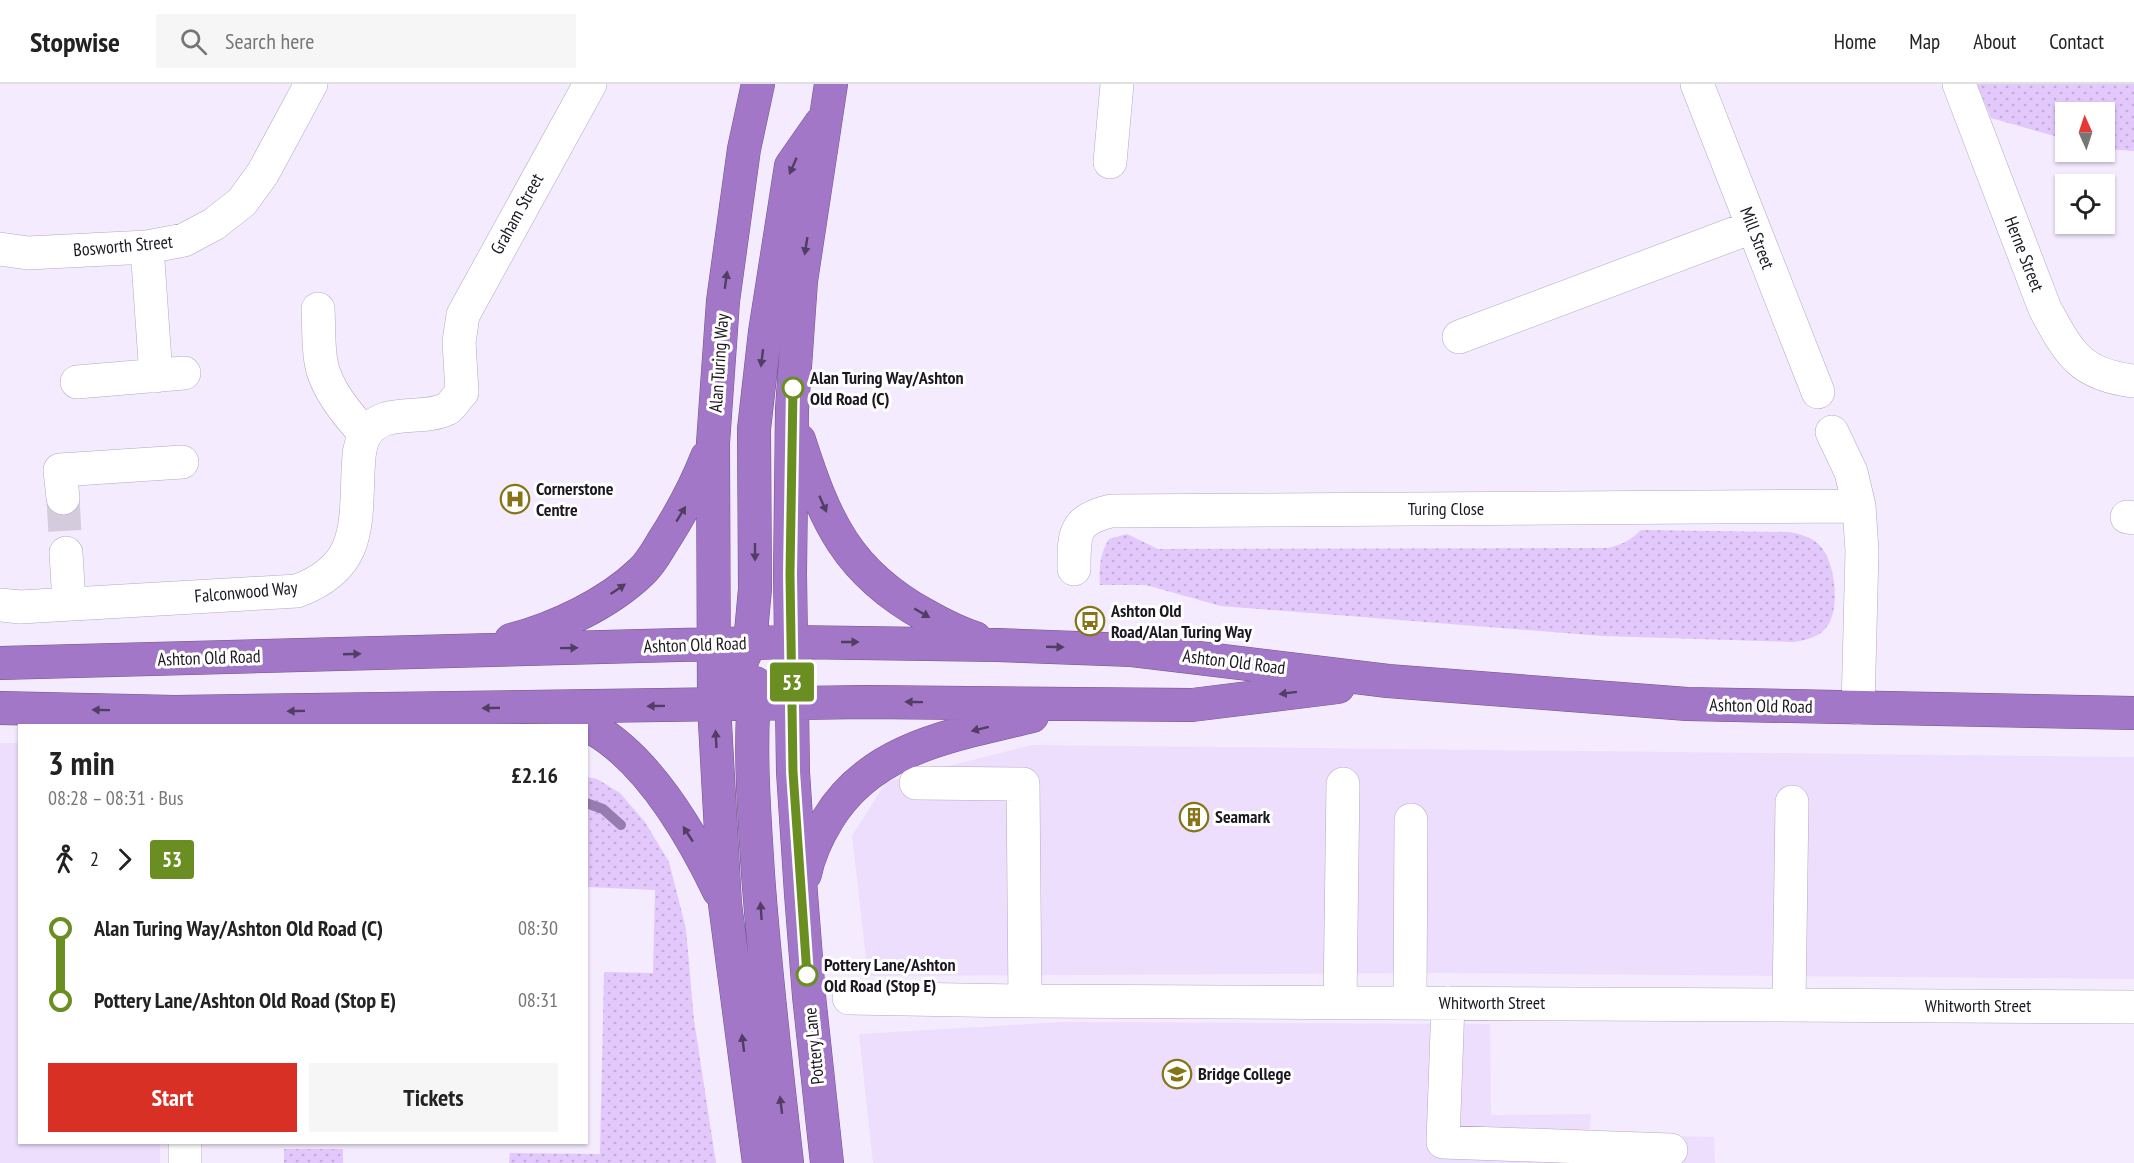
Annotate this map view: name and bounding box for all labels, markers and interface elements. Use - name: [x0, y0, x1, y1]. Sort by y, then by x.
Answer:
- search box: [156, 14, 576, 68]
- text: Stopwise: [30, 23, 120, 60]
- icon: search: [177, 25, 210, 58]
- text: Search here: [225, 27, 314, 55]
- text: Home: [1834, 28, 1876, 55]
- text: Map: [1909, 28, 1940, 55]
- text: About: [1973, 28, 2016, 55]
- text: Contact: [2049, 28, 2104, 55]
- north arrow: [2055, 102, 2115, 162]
- map controls: [2055, 102, 2115, 234]
- one-way arrow: [789, 157, 799, 175]
- street label: Graham Street: [485, 169, 548, 258]
- button: locate: [2055, 174, 2115, 234]
- street label: Mill Street: [1735, 203, 1780, 272]
- street label: Herne Street: [2000, 213, 2049, 295]
- street label: Bosworth Street: [72, 230, 174, 261]
- one-way arrow: [801, 236, 810, 255]
- one-way arrow: [722, 270, 731, 289]
- street label: Alan Turing Way: [704, 313, 733, 413]
- one-way arrow: [757, 348, 767, 367]
- place label: Alan Turing Way/Ashton Old Road (C): [809, 366, 964, 410]
- marker: Alan Turing Way/Ashton Old Road (C): [782, 377, 804, 399]
- place label: Cornerstone Centre: [536, 477, 614, 521]
- hospital icon: Cornerstone Centre: [499, 483, 531, 515]
- one-way arrow: [818, 496, 828, 514]
- street label: Turing Close: [1408, 497, 1484, 520]
- one-way arrow: [675, 506, 686, 522]
- one-way arrow: [750, 543, 759, 562]
- street label: Falconwood Way: [193, 576, 299, 607]
- one-way arrow: [610, 583, 626, 595]
- place label: Ashton Old Road/Alan Turing Way: [1110, 599, 1252, 643]
- bus stop icon: Ashton Old Road/Alan Turing Way: [1074, 605, 1106, 637]
- one-way arrow: [914, 608, 930, 619]
- street label: Ashton Old Road: [643, 631, 747, 658]
- one-way arrow: [840, 637, 859, 647]
- one-way arrow: [1046, 642, 1065, 652]
- one-way arrow: [559, 643, 578, 653]
- street label: Ashton Old Road: [157, 644, 261, 671]
- street label: Ashton Old Road: [1181, 644, 1287, 679]
- one-way arrow: [343, 649, 362, 659]
- line badge: 53: [765, 662, 819, 702]
- text: 53: [782, 669, 802, 696]
- one-way arrow: [1279, 689, 1298, 698]
- street label: Ashton Old Road: [1709, 693, 1813, 718]
- one-way arrow: [905, 697, 924, 707]
- one-way arrow: [646, 701, 665, 711]
- one-way arrow: [482, 704, 501, 713]
- one-way arrow: [92, 706, 111, 715]
- one-way arrow: [287, 706, 306, 715]
- one-way arrow: [971, 724, 989, 734]
- one-way arrow: [711, 729, 720, 748]
- text: 3 min: [48, 741, 115, 784]
- text: £2.16: [511, 761, 558, 789]
- text: 08:28 – 08:31 · Bus: [48, 785, 183, 811]
- building icon: Seamark: [1178, 801, 1210, 833]
- place label: Seamark: [1215, 805, 1271, 828]
- one-way arrow: [683, 826, 694, 842]
- icon: walk: [48, 843, 81, 876]
- icon: forward: [108, 843, 141, 876]
- text: 2: [90, 846, 99, 872]
- text: 53: [162, 846, 182, 873]
- one-way arrow: [756, 901, 765, 920]
- text: Alan Turing Way/Ashton Old Road (C): [94, 914, 383, 942]
- text: 08:30: [518, 915, 558, 941]
- place label: Pottery Lane/Ashton Old Road (Stop E): [824, 953, 956, 997]
- marker: Pottery Lane/Ashton Old Road (Stop E): [796, 964, 818, 986]
- text: Pottery Lane/Ashton Old Road (Stop E): [94, 986, 396, 1014]
- text: 08:31: [518, 987, 558, 1013]
- street label: Whitworth Street: [1439, 991, 1545, 1014]
- street label: Whitworth Street: [1925, 994, 2031, 1017]
- street label: Pottery Lane: [798, 1006, 829, 1086]
- one-way arrow: [739, 1033, 748, 1052]
- school or university icon: Bridge College: [1161, 1058, 1193, 1090]
- place label: Bridge College: [1198, 1062, 1291, 1085]
- button: Start: [48, 1063, 297, 1132]
- button: Tickets: [309, 1063, 558, 1132]
- one-way arrow: [776, 1095, 785, 1114]

